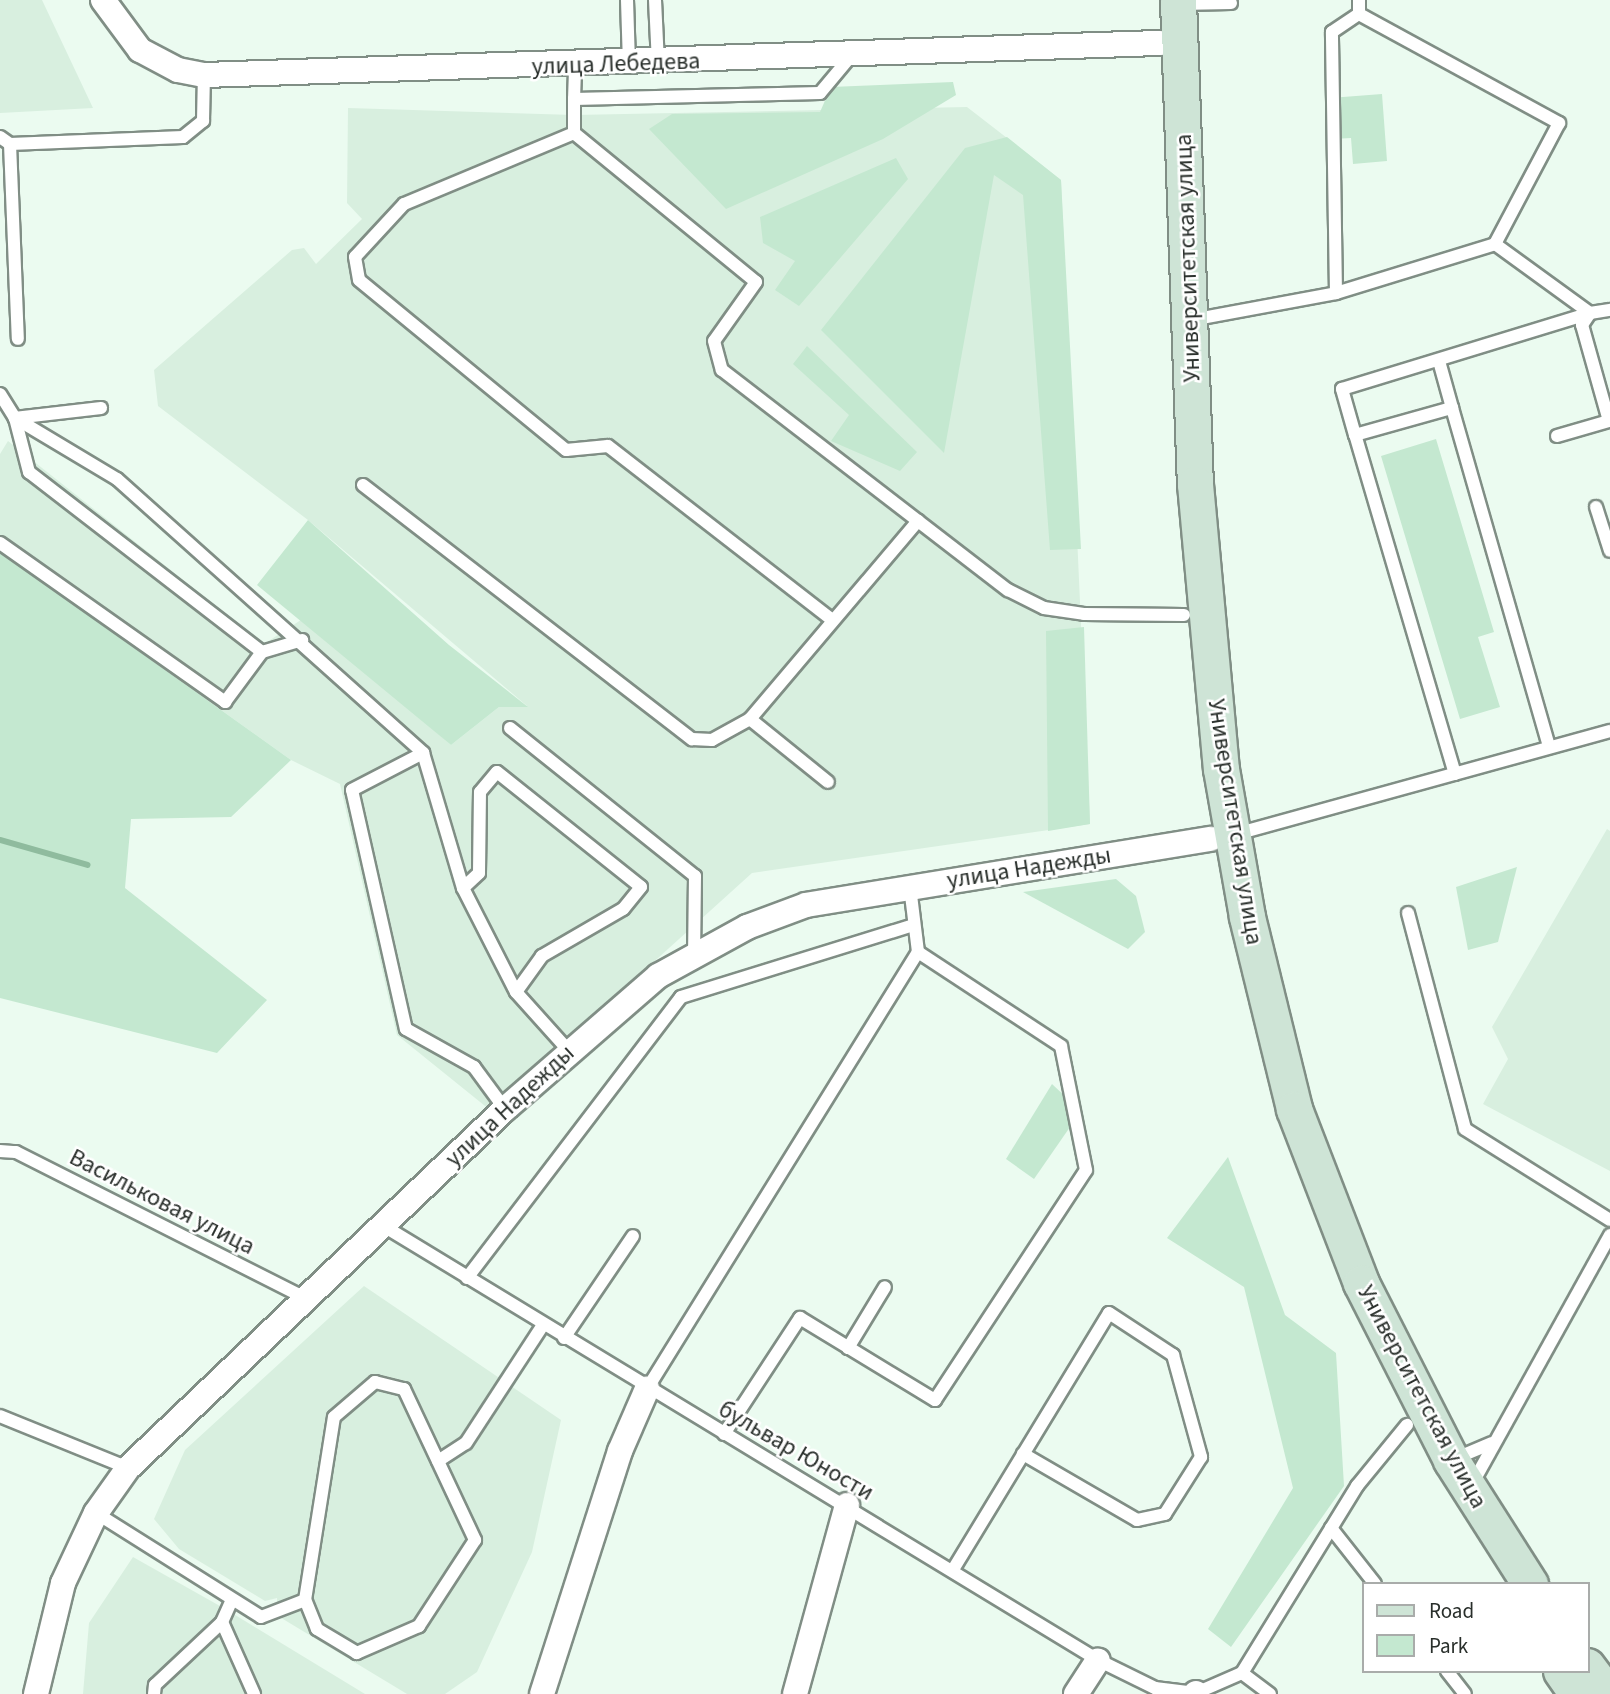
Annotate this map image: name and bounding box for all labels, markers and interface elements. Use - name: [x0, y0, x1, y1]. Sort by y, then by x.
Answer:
- street label: улица Лебедева: [531, 47, 701, 81]
- street label: Университетская улица: [1169, 133, 1207, 383]
- street label: Университетская улица: [1201, 697, 1269, 947]
- street label: улица Надежды: [945, 841, 1113, 895]
- street label: улица Надежды: [440, 1039, 580, 1173]
- street label: Васильковая улица: [65, 1143, 259, 1261]
- street label: Университетская улица: [1351, 1281, 1493, 1513]
- street label: бульвар Юности: [713, 1395, 879, 1507]
- legend: [1362, 1582, 1589, 1673]
- text: Road: [1429, 1596, 1474, 1626]
- text: Park: [1429, 1631, 1468, 1661]

